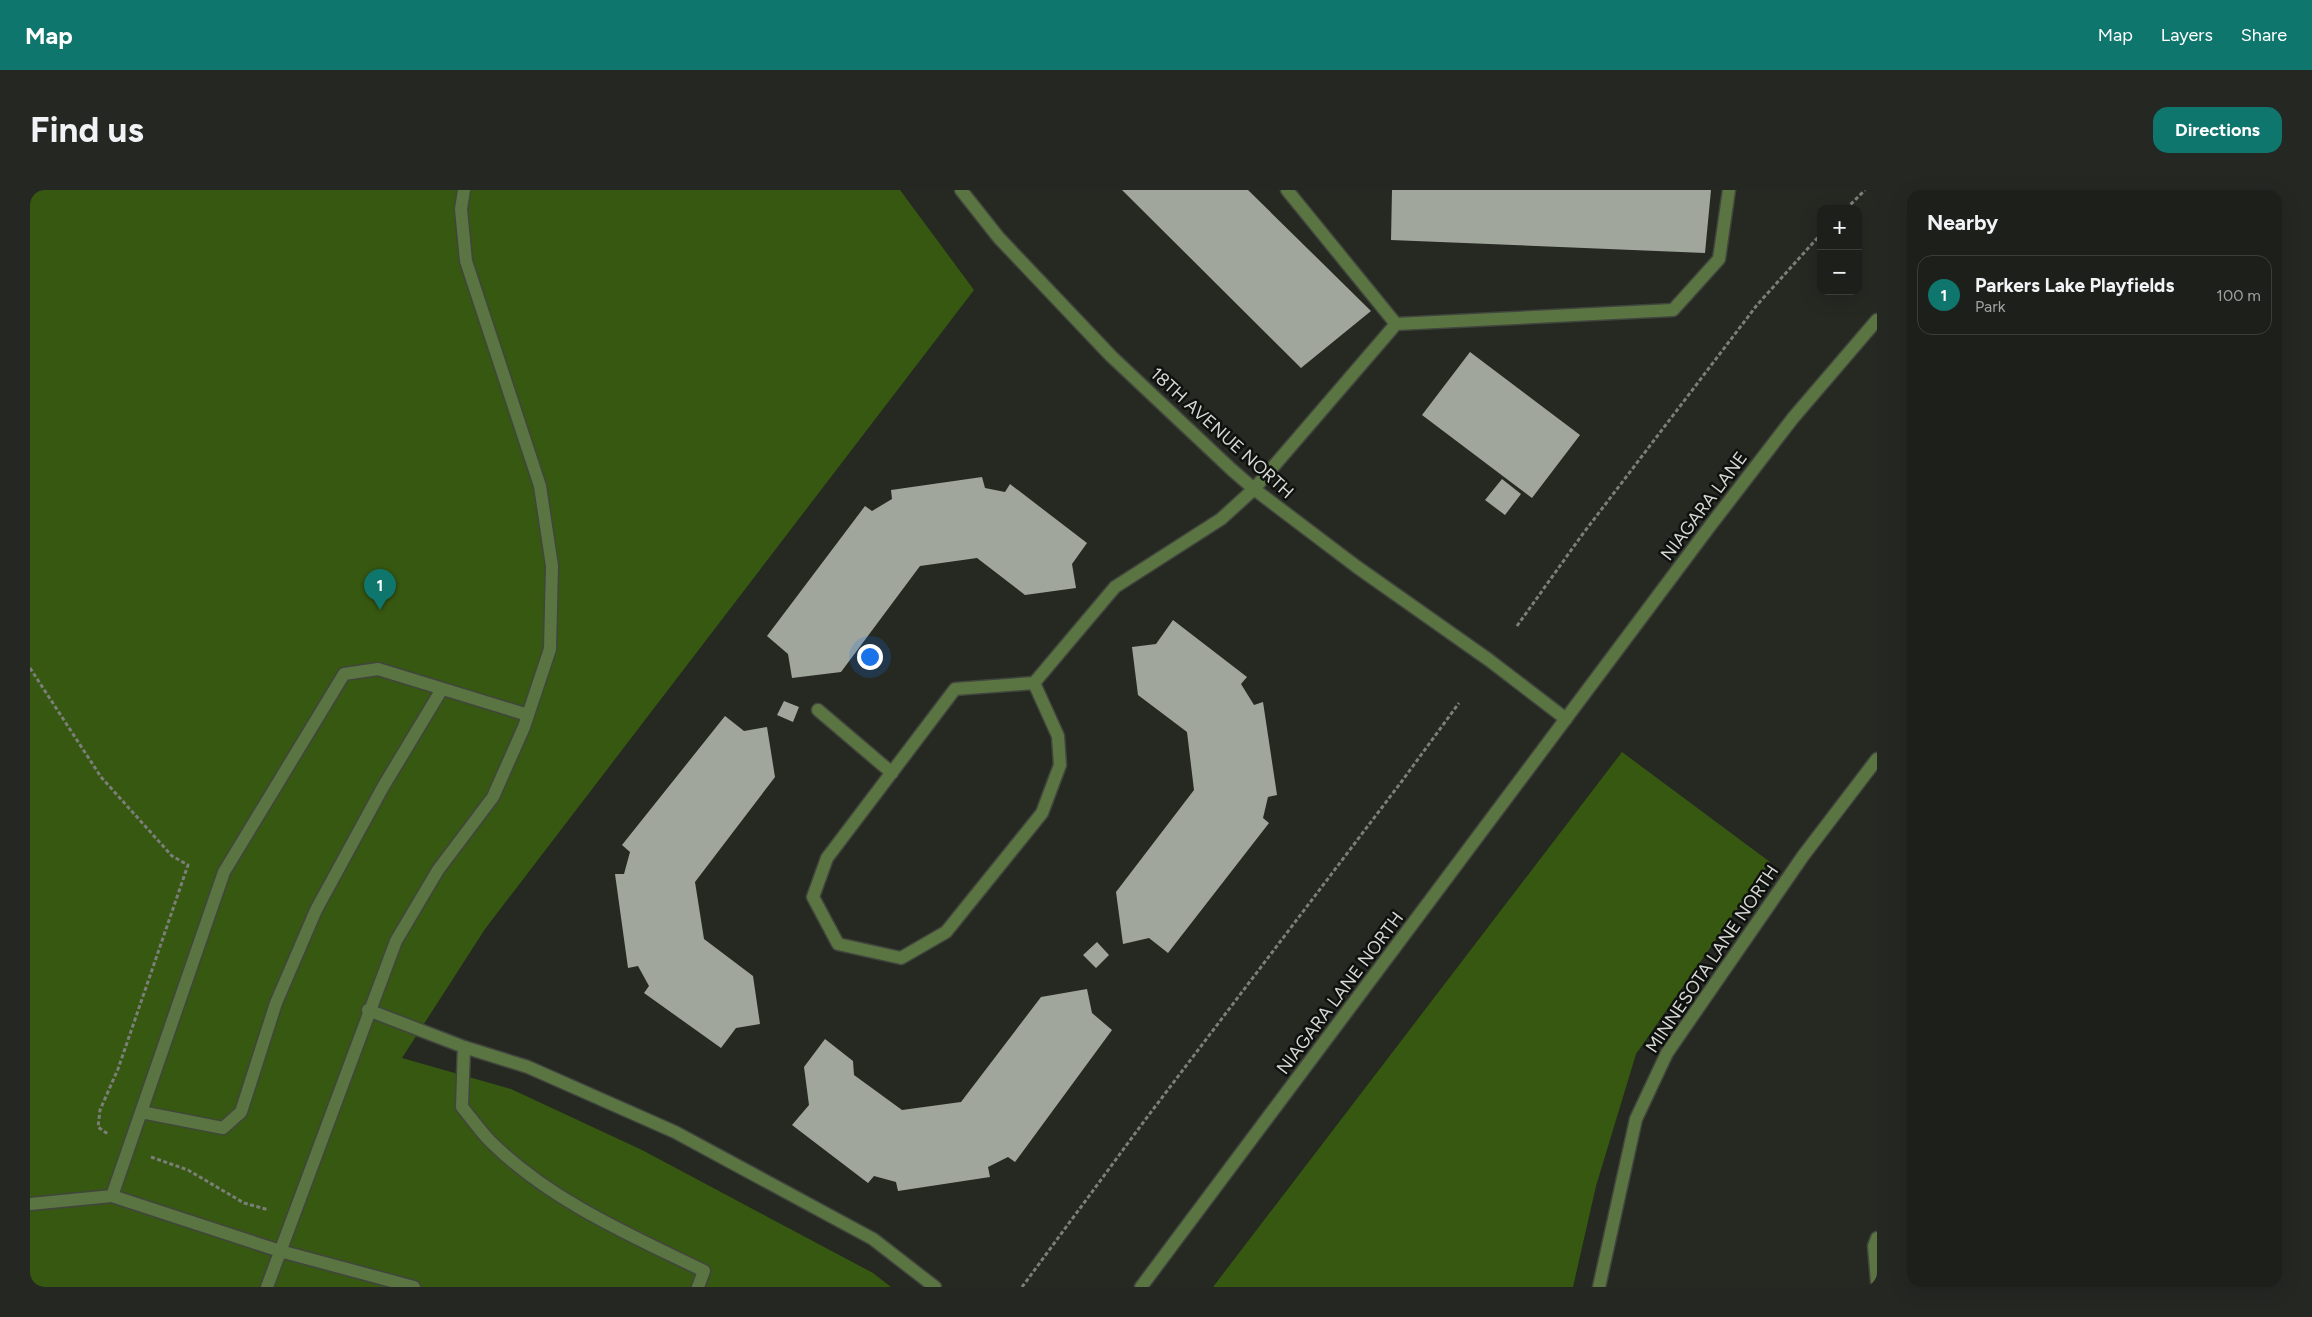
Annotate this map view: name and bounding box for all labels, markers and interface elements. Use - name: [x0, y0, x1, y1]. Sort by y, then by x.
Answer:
- text: Map: [25, 21, 73, 50]
- text: Map: [2098, 24, 2133, 46]
- text: Layers: [2161, 24, 2213, 46]
- text: Share: [2241, 24, 2287, 46]
- button: Directions: [2153, 107, 2282, 153]
- text: Find us: [30, 109, 144, 151]
- map controls: [1817, 205, 1862, 295]
- button: +: [1817, 205, 1862, 250]
- text: Nearby: [1927, 210, 1998, 235]
- button: −: [1817, 250, 1862, 295]
- text: Parkers Lake Playfields: [1975, 274, 2174, 297]
- text: 1: [1941, 286, 1947, 305]
- text: 100 m: [2216, 286, 2261, 305]
- text: Park: [1975, 297, 2005, 316]
- street label: 18TH AVENUE NORTH: [1146, 363, 1298, 503]
- street label: NIAGARA LANE: [1656, 447, 1752, 565]
- pin: 1: [364, 569, 396, 610]
- your location: [857, 644, 883, 670]
- street label: MINNESOTA LANE NORTH: [1641, 861, 1783, 1057]
- street label: NIAGARA LANE NORTH: [1272, 908, 1408, 1078]

